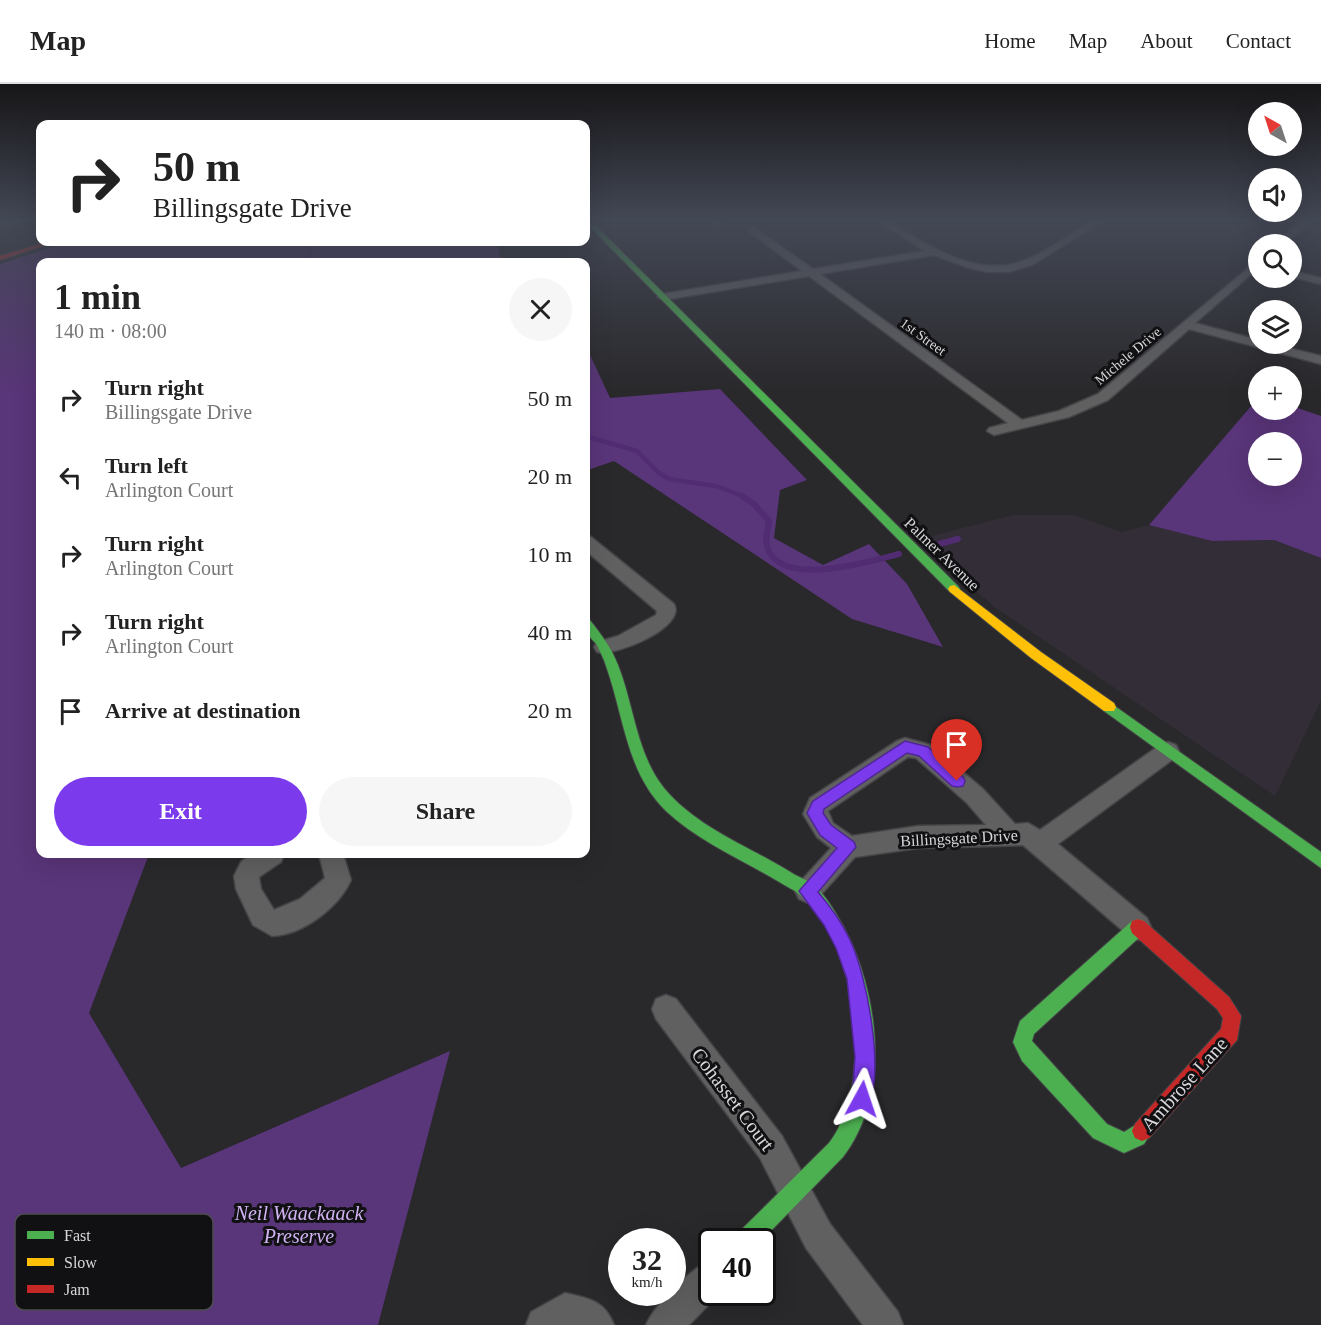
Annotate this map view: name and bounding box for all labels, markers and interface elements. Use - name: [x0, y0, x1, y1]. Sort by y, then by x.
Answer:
- text: Map: [30, 25, 86, 56]
- text: Home: [984, 29, 1036, 53]
- text: Map: [1069, 29, 1107, 53]
- text: About: [1140, 29, 1193, 53]
- text: Contact: [1226, 29, 1291, 53]
- north arrow: [1248, 102, 1302, 156]
- map controls: [1248, 102, 1302, 486]
- icon: right: [54, 144, 132, 222]
- text: 50 m: [153, 144, 241, 190]
- button: sound: [1248, 168, 1302, 222]
- text: Billingsgate Drive: [153, 193, 352, 223]
- button: search: [1248, 234, 1302, 288]
- text: 1 min: [54, 277, 141, 317]
- button: close: [509, 278, 572, 341]
- button: layers: [1248, 300, 1302, 354]
- street label: 1st Street: [897, 316, 949, 359]
- text: 140 m · 08:00: [54, 320, 167, 342]
- street label: Michele Drive: [1092, 324, 1164, 388]
- button: +: [1248, 366, 1302, 420]
- text: Turn right: [105, 375, 204, 400]
- icon: right: [54, 383, 87, 416]
- text: 50 m: [527, 386, 572, 411]
- text: Billingsgate Drive: [105, 401, 252, 423]
- button: −: [1248, 432, 1302, 486]
- text: Turn left: [105, 453, 188, 478]
- icon: left: [54, 461, 87, 494]
- text: 20 m: [527, 464, 572, 489]
- text: Arlington Court: [105, 479, 233, 501]
- street label: Palmer Avenue: [901, 514, 983, 594]
- text: Turn right: [105, 531, 204, 556]
- icon: right: [54, 539, 87, 572]
- text: 10 m: [527, 542, 572, 567]
- text: Arlington Court: [105, 557, 233, 579]
- text: Turn right: [105, 609, 204, 634]
- icon: right: [54, 617, 87, 650]
- text: 40 m: [527, 620, 572, 645]
- text: Arlington Court: [105, 635, 233, 657]
- icon: arrive: [54, 695, 87, 728]
- text: Arrive at destination: [105, 698, 301, 723]
- text: 20 m: [527, 698, 572, 723]
- pin: [931, 719, 982, 781]
- icon: arrive: [940, 728, 973, 761]
- button: Exit: [54, 777, 307, 846]
- button: Share: [319, 777, 572, 846]
- street label: Billingsgate Drive: [900, 826, 1018, 851]
- street label: Ambrose Lane: [1136, 1033, 1232, 1135]
- street label: Cohasset Court: [687, 1043, 779, 1155]
- position arrow: [830, 1067, 894, 1131]
- park label: Neil Waackaack Preserve: [234, 1202, 364, 1247]
- legend: [15, 1214, 213, 1310]
- text: Fast: [64, 1227, 91, 1244]
- speed limit sign: 40: [698, 1228, 776, 1306]
- text: 32: [632, 1243, 662, 1276]
- text: Slow: [64, 1254, 97, 1271]
- text: km/h: [632, 1274, 662, 1290]
- text: Jam: [64, 1281, 90, 1298]

